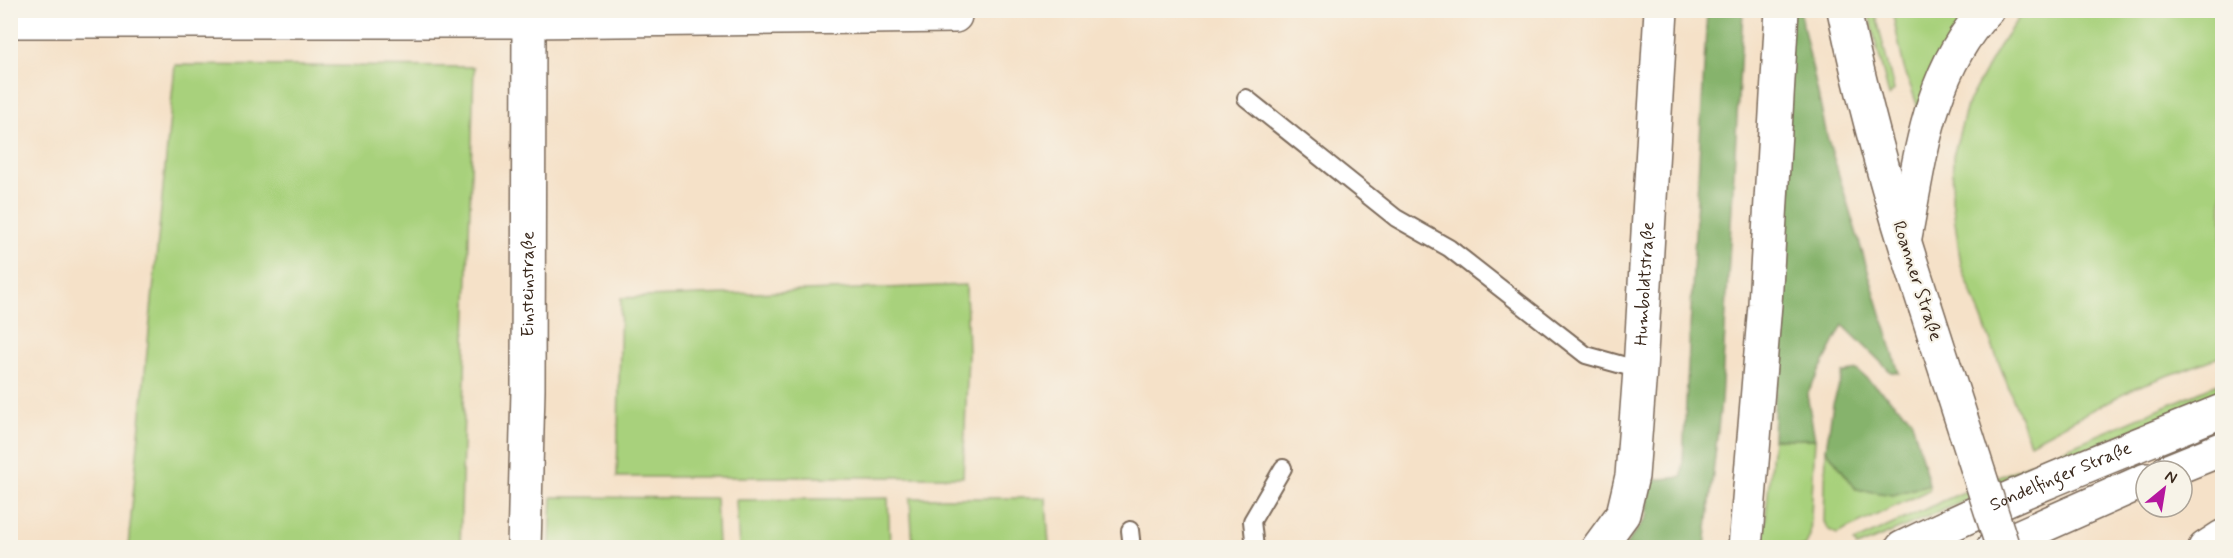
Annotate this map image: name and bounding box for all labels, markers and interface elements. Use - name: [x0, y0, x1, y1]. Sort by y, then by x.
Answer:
- street label: Roanner Straße: [1886, 218, 1948, 344]
- street label: Humboldtstraße: [1629, 221, 1661, 346]
- street label: Einsteinstraße: [516, 231, 540, 337]
- street label: Sondelfinger Straße: [1986, 436, 2135, 517]
- north arrow: [2134, 459, 2194, 519]
- text: N: [2161, 466, 2181, 489]

